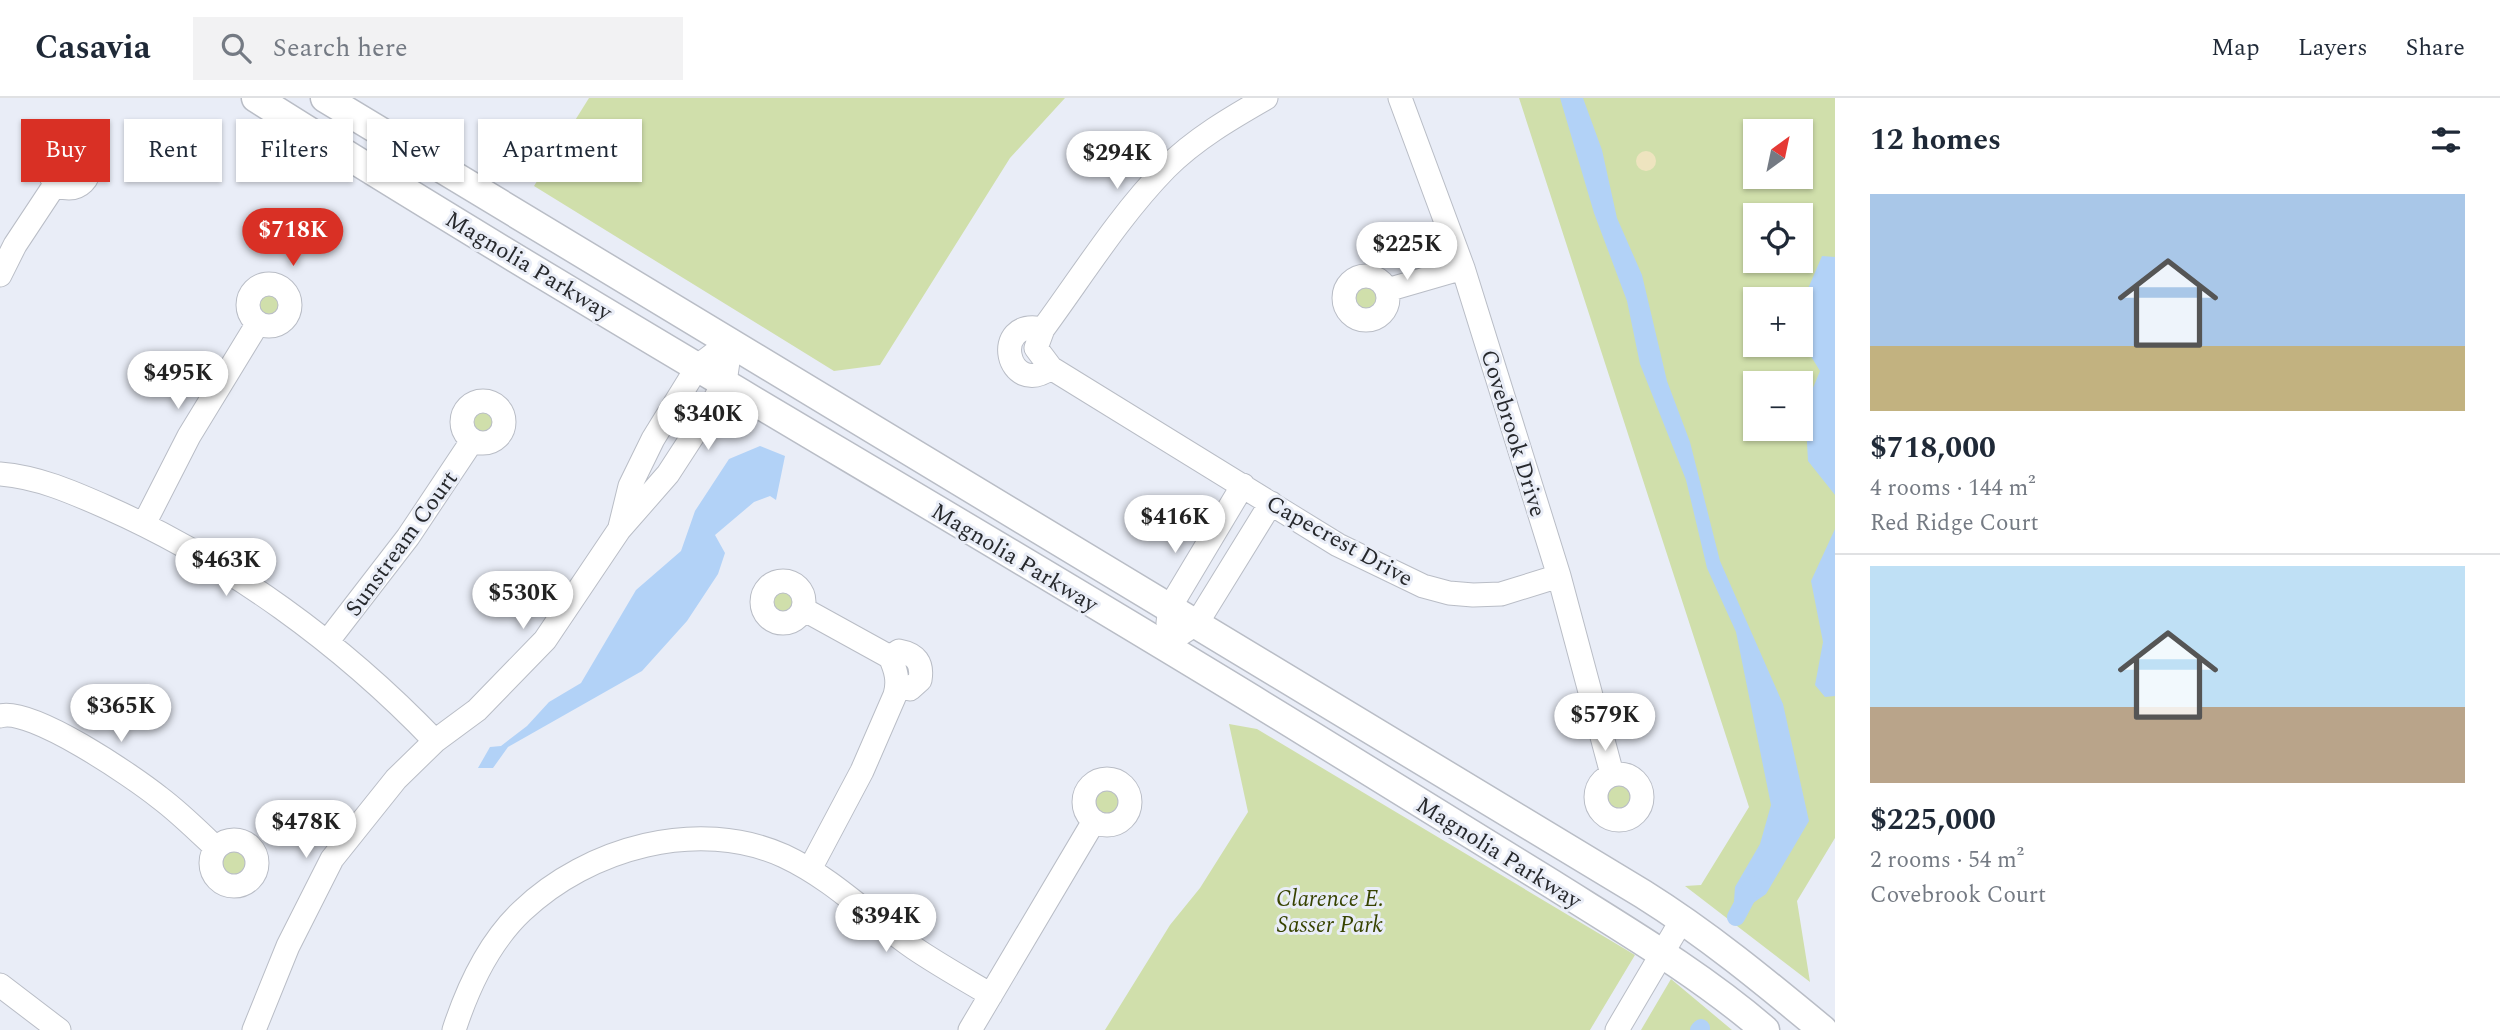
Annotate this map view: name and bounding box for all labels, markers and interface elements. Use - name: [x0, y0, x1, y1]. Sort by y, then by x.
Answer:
- search box: [193, 17, 683, 80]
- text: Casavia: [35, 23, 151, 73]
- text: Search here: [273, 28, 408, 68]
- icon: search: [217, 29, 255, 67]
- text: Map: [2211, 30, 2260, 66]
- text: Layers: [2298, 30, 2368, 66]
- text: Share: [2406, 30, 2465, 66]
- text: 12 homes: [1870, 117, 2001, 163]
- chip: Buy: [21, 119, 110, 182]
- chip: Rent: [124, 119, 222, 182]
- chip: Filters: [236, 119, 353, 182]
- chip: New: [367, 119, 464, 182]
- chip: Apartment: [478, 119, 642, 182]
- north arrow: [1743, 119, 1813, 189]
- map controls: [1743, 119, 1813, 441]
- icon: filters: [2427, 121, 2465, 159]
- pin: $294K: [1068, 132, 1166, 191]
- text: $294K: [1082, 136, 1152, 171]
- street label: Magnolia Parkway: [438, 203, 619, 331]
- button: locate: [1743, 203, 1813, 273]
- pin: $718K: [244, 208, 342, 268]
- text: $718K: [258, 213, 328, 248]
- pin: $225K: [1358, 222, 1456, 282]
- text: $225K: [1372, 227, 1442, 262]
- icon: home: [2105, 240, 2231, 366]
- button: +: [1743, 287, 1813, 357]
- street label: Covebrook Drive: [1471, 346, 1555, 521]
- pin: $495K: [129, 352, 227, 411]
- text: $495K: [143, 356, 213, 391]
- button: −: [1743, 371, 1813, 441]
- pin: $340K: [659, 392, 757, 452]
- text: $340K: [673, 397, 743, 432]
- text: $718,000: [1870, 425, 1996, 471]
- street label: Sunstream Court: [337, 464, 467, 624]
- text: 4 rooms · 144 m²: [1870, 471, 2036, 506]
- street label: Capecrest Drive: [1259, 486, 1419, 596]
- street label: Magnolia Parkway: [924, 495, 1105, 623]
- pin: $416K: [1126, 496, 1224, 555]
- text: $416K: [1140, 500, 1210, 535]
- text: Red Ridge Court: [1870, 506, 2039, 541]
- pin: $463K: [177, 538, 275, 598]
- text: $463K: [191, 543, 261, 578]
- pin: $530K: [474, 572, 572, 631]
- text: $530K: [488, 576, 558, 611]
- icon: home: [2105, 612, 2231, 738]
- pin: $365K: [72, 684, 170, 744]
- text: $365K: [86, 689, 156, 724]
- pin: $579K: [1556, 694, 1654, 753]
- text: $579K: [1570, 698, 1640, 733]
- street label: Magnolia Parkway: [1409, 788, 1589, 919]
- text: $225,000: [1870, 797, 1996, 843]
- pin: $478K: [257, 800, 355, 860]
- text: $478K: [271, 805, 341, 840]
- text: 2 rooms · 54 m²: [1870, 843, 2024, 878]
- text: Covebrook Court: [1870, 878, 2046, 913]
- park label: Clarence E. Sasser Park: [1276, 882, 1384, 943]
- pin: $394K: [837, 894, 935, 954]
- text: $394K: [851, 899, 921, 934]

